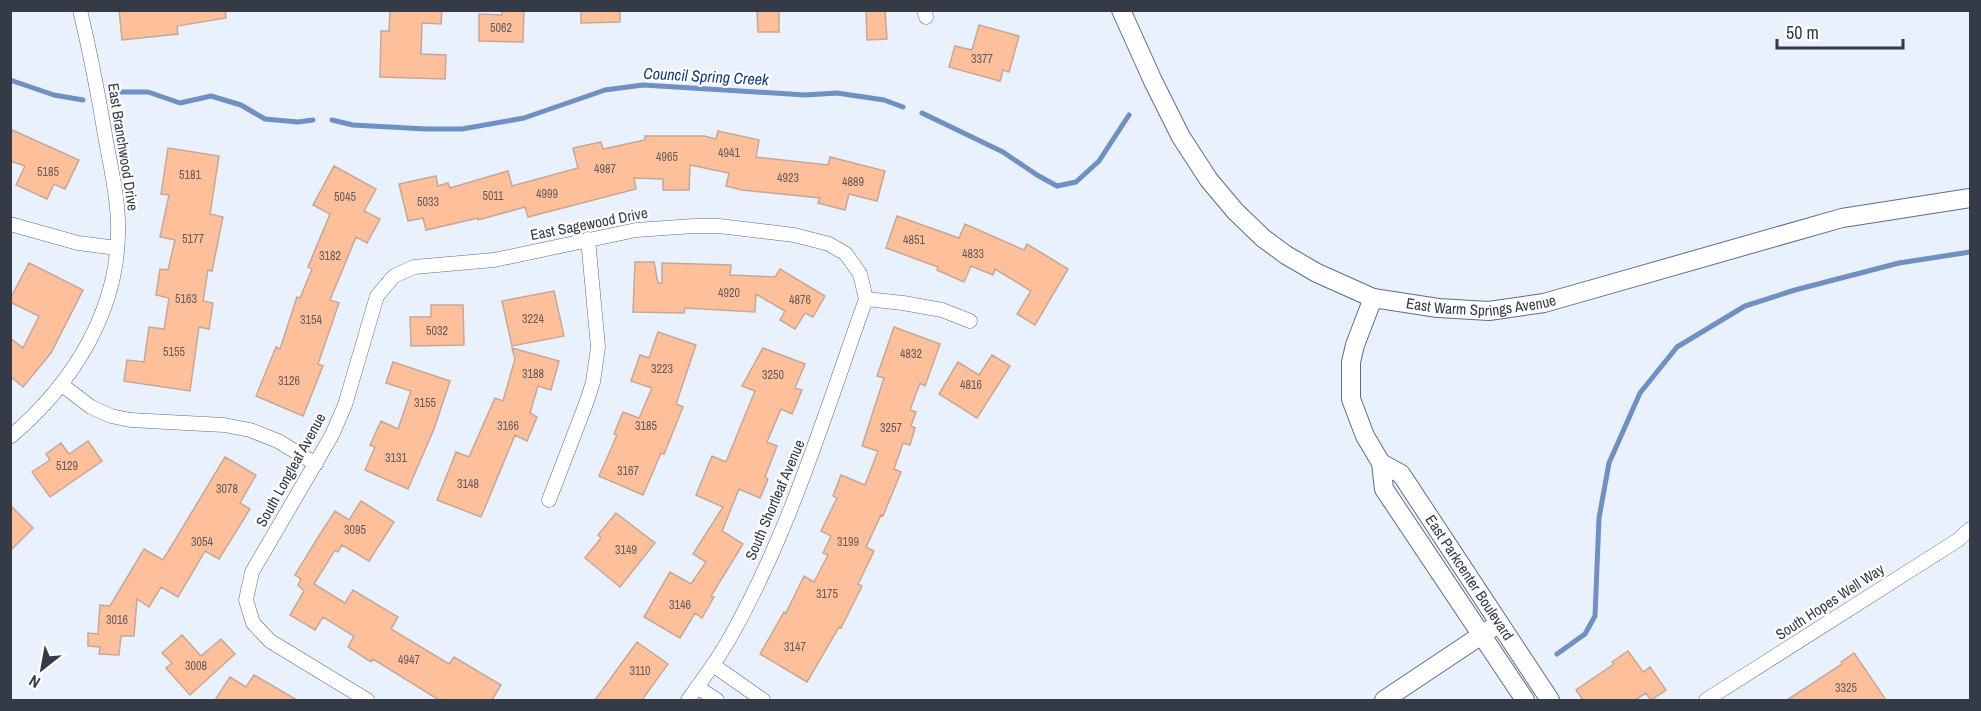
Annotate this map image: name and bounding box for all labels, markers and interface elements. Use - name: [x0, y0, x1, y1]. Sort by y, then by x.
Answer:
- scale bar: [1777, 12, 1903, 50]
- house number: 5062: [490, 20, 512, 36]
- text: 50 m: [1786, 20, 1819, 45]
- house number: 3377: [971, 51, 993, 67]
- water label: Council Spring Creek: [643, 62, 770, 90]
- street label: East Branchwood Drive: [103, 81, 144, 213]
- house number: 4941: [718, 145, 740, 161]
- house number: 4965: [656, 149, 678, 165]
- house number: 4987: [594, 161, 616, 177]
- house number: 5185: [37, 164, 59, 180]
- house number: 5181: [179, 167, 201, 183]
- house number: 4923: [777, 170, 799, 186]
- house number: 4889: [842, 174, 864, 190]
- house number: 4999: [536, 186, 558, 202]
- house number: 5011: [482, 188, 504, 204]
- house number: 5045: [334, 189, 356, 205]
- house number: 5033: [417, 194, 439, 210]
- street label: East Sagewood Drive: [529, 202, 649, 245]
- house number: 5177: [182, 231, 204, 247]
- house number: 4851: [903, 232, 925, 248]
- house number: 4833: [962, 246, 984, 262]
- house number: 3182: [319, 248, 341, 264]
- house number: 4920: [718, 285, 740, 301]
- street label: East Warm Springs Avenue: [1405, 289, 1558, 321]
- house number: 5163: [175, 291, 197, 307]
- house number: 4876: [789, 292, 811, 308]
- house number: 3224: [522, 311, 544, 327]
- house number: 3154: [300, 312, 322, 328]
- house number: 5032: [426, 323, 448, 339]
- house number: 5155: [163, 344, 185, 360]
- house number: 4832: [900, 346, 922, 362]
- house number: 3223: [651, 361, 673, 377]
- house number: 3188: [522, 366, 544, 382]
- house number: 3250: [762, 367, 784, 383]
- house number: 3126: [278, 373, 300, 389]
- house number: 4816: [960, 377, 982, 393]
- house number: 3155: [414, 395, 436, 411]
- street label: South Longleaf Avenue: [251, 409, 331, 530]
- house number: 3166: [497, 418, 519, 434]
- house number: 3185: [635, 418, 657, 434]
- house number: 3257: [880, 420, 902, 436]
- street label: South Shortleaf Avenue: [740, 436, 809, 563]
- house number: 3131: [385, 450, 407, 466]
- house number: 5129: [56, 458, 78, 474]
- house number: 3167: [617, 463, 639, 479]
- house number: 3148: [457, 476, 479, 492]
- house number: 3078: [216, 481, 238, 497]
- street label: East Parkcenter Boulevard: [1421, 510, 1519, 644]
- house number: 3095: [344, 522, 366, 538]
- house number: 3054: [191, 534, 213, 550]
- house number: 3199: [837, 534, 859, 550]
- house number: 3149: [615, 542, 637, 558]
- street label: South Hopes Well Way: [1771, 558, 1889, 645]
- house number: 3175: [816, 586, 838, 602]
- house number: 3146: [669, 597, 691, 613]
- house number: 3016: [106, 612, 128, 628]
- north arrow: [12, 639, 72, 699]
- house number: 3147: [784, 639, 806, 655]
- house number: 4947: [398, 652, 420, 668]
- house number: 3008: [185, 658, 207, 674]
- house number: 3110: [629, 663, 651, 679]
- text: N: [25, 670, 44, 694]
- house number: 3325: [1835, 680, 1857, 696]

